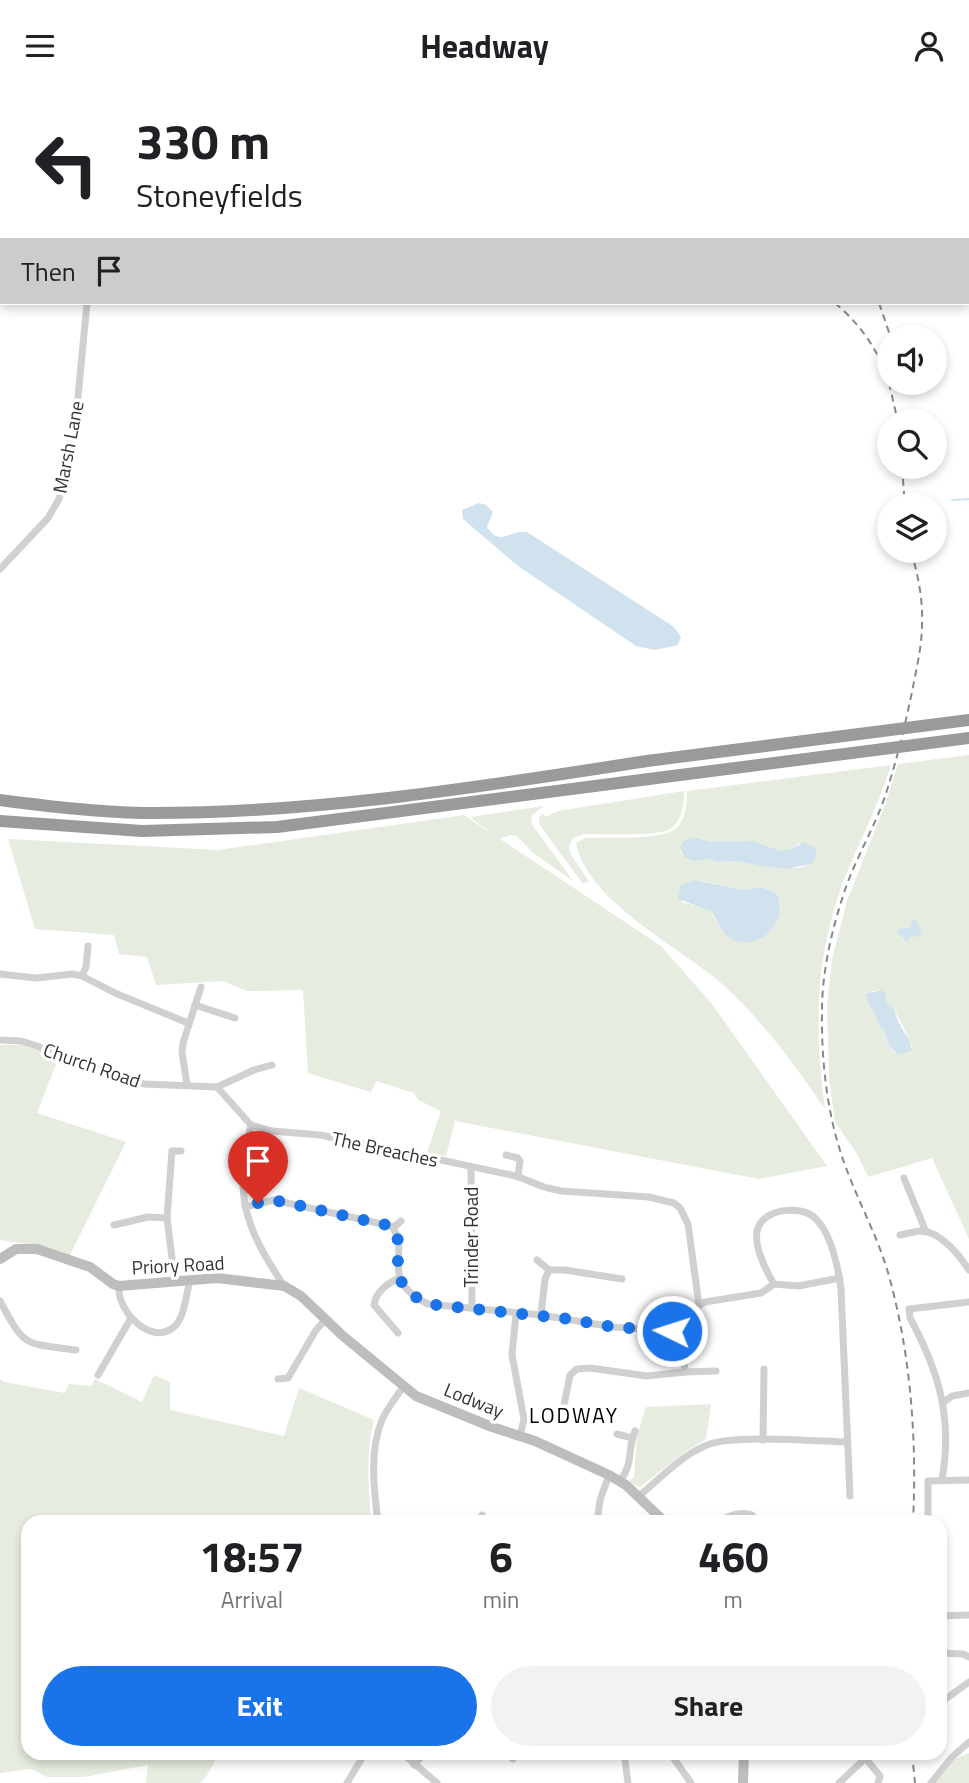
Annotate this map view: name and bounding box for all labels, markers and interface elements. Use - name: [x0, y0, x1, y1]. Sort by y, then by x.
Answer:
- text: Headway: [420, 22, 549, 70]
- icon: menu: [21, 27, 59, 65]
- icon: person: [910, 27, 948, 65]
- text: 330 m: [136, 103, 270, 178]
- icon: left: [21, 119, 112, 210]
- text: Stoneyfields: [136, 171, 303, 219]
- text: Then: [21, 252, 76, 291]
- icon: arrive: [90, 252, 128, 290]
- map controls: [877, 325, 947, 563]
- button: sound: [877, 325, 947, 395]
- street label: Marsh Lane: [44, 398, 91, 496]
- button: search: [877, 409, 947, 479]
- button: layers: [877, 493, 947, 563]
- street label: Church Road: [40, 1034, 145, 1095]
- street label: The Breaches: [329, 1123, 441, 1174]
- pin: [228, 1131, 288, 1203]
- icon: arrive: [239, 1142, 277, 1180]
- street label: Trinder Road: [456, 1187, 485, 1287]
- street label: Priory Road: [131, 1248, 225, 1281]
- position arrow: [635, 1294, 709, 1368]
- street label: Lodway: [440, 1374, 508, 1425]
- district label: LODWAY: [529, 1399, 619, 1431]
- text: 18:57: [199, 1524, 304, 1588]
- text: 6: [489, 1524, 513, 1588]
- text: 460: [698, 1524, 768, 1588]
- text: Arrival: [221, 1582, 283, 1617]
- text: min: [483, 1582, 519, 1617]
- text: m: [724, 1582, 743, 1617]
- button: Exit: [42, 1666, 477, 1746]
- button: Share: [491, 1666, 926, 1746]

